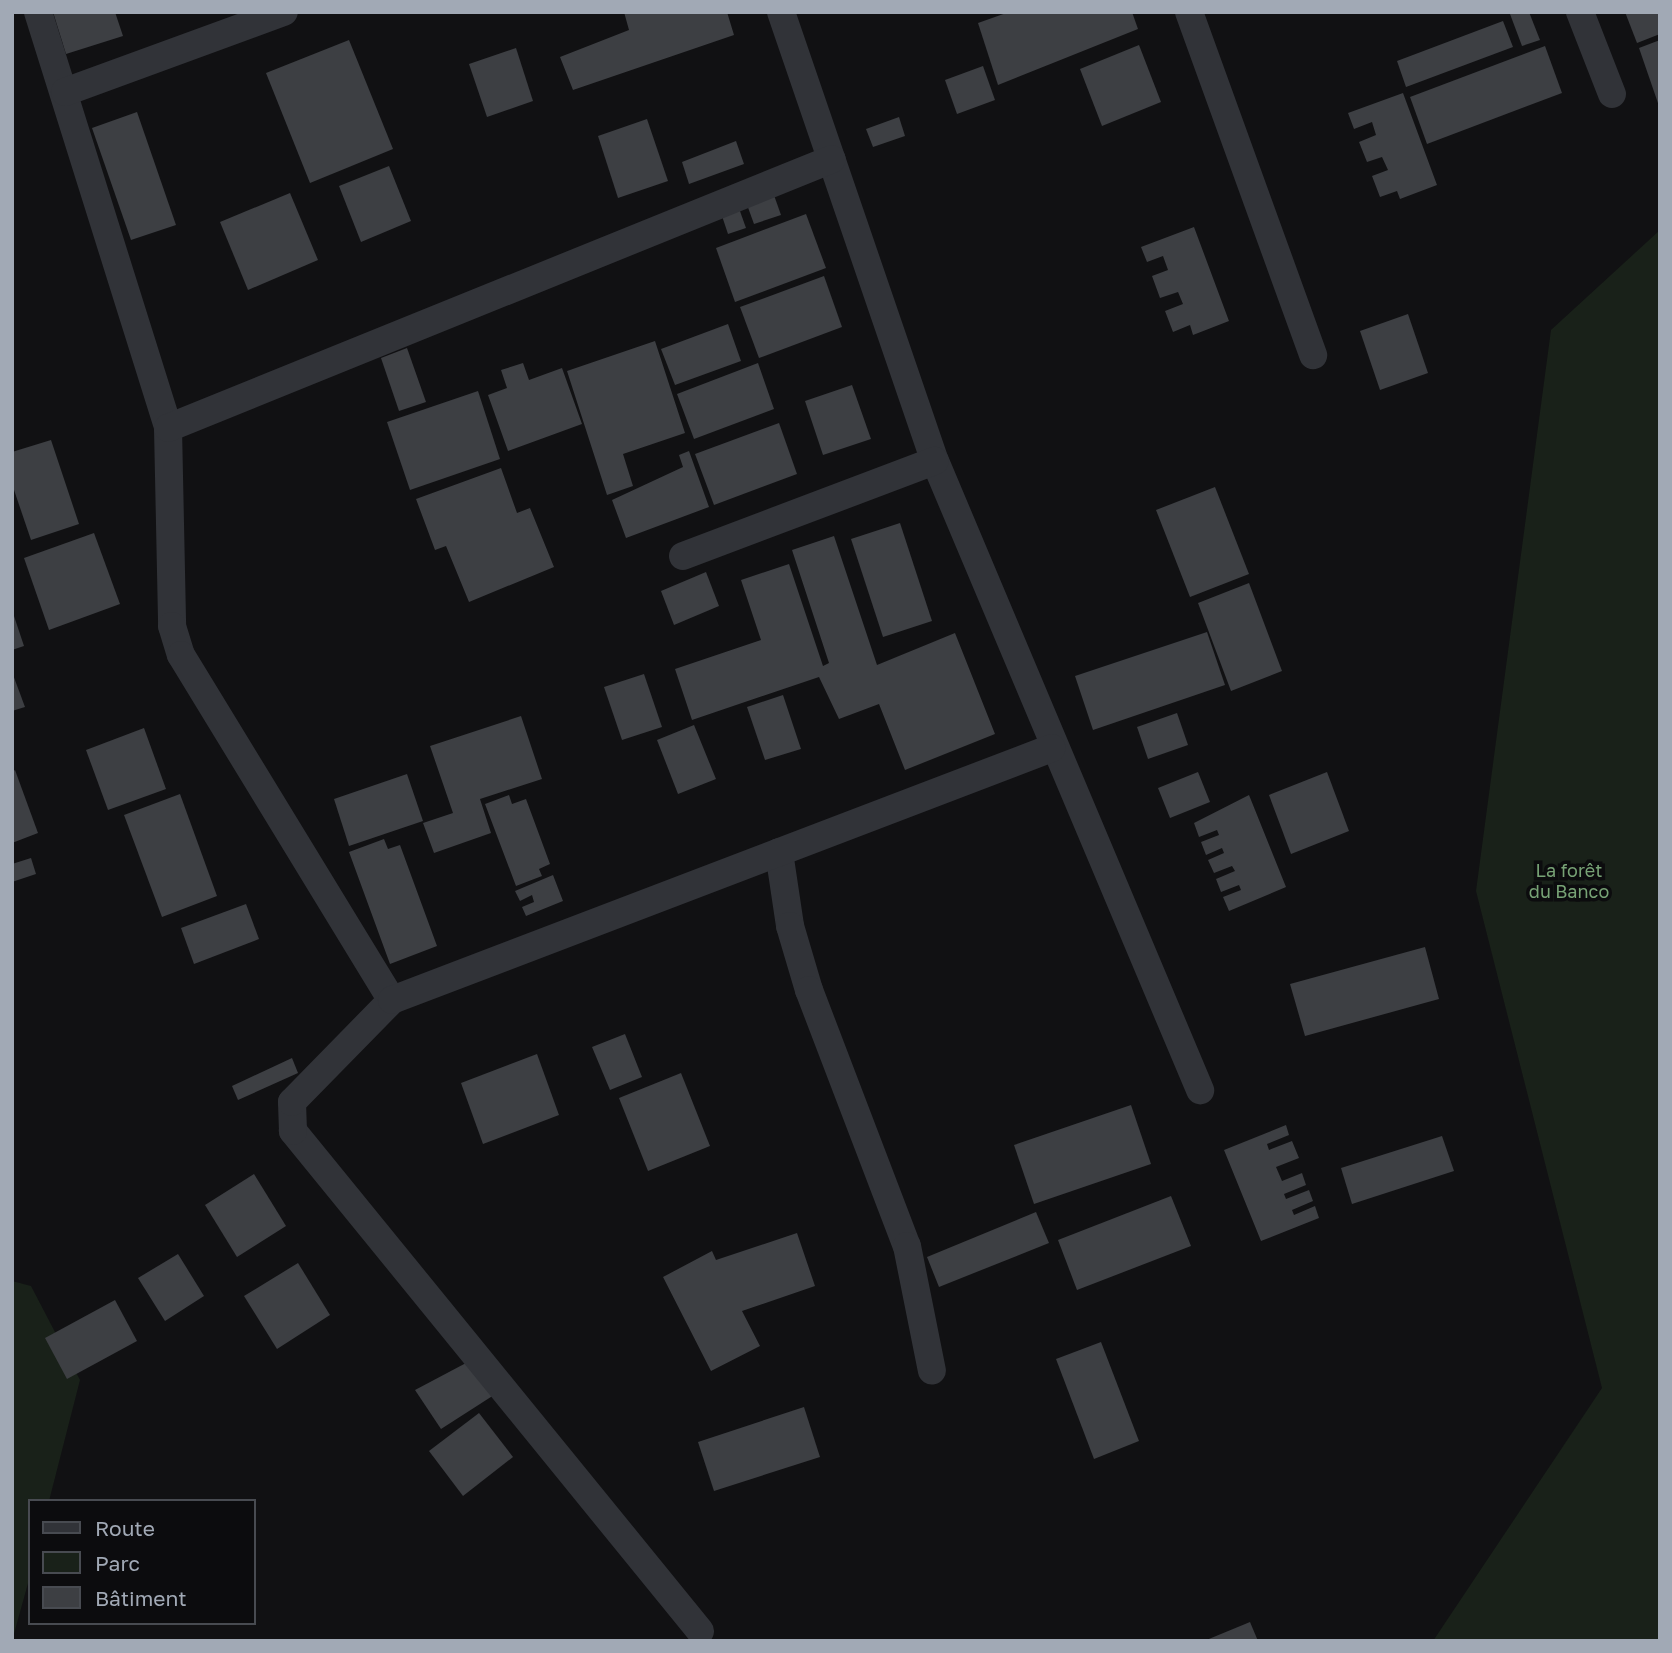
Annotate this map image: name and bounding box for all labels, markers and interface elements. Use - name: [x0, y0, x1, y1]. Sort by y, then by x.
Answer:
- park label: La forêt du Banco: [1529, 860, 1609, 903]
- legend: [28, 1499, 256, 1625]
- text: Route: [95, 1515, 155, 1541]
- text: Parc: [95, 1550, 140, 1576]
- text: Bâtiment: [95, 1585, 187, 1611]

